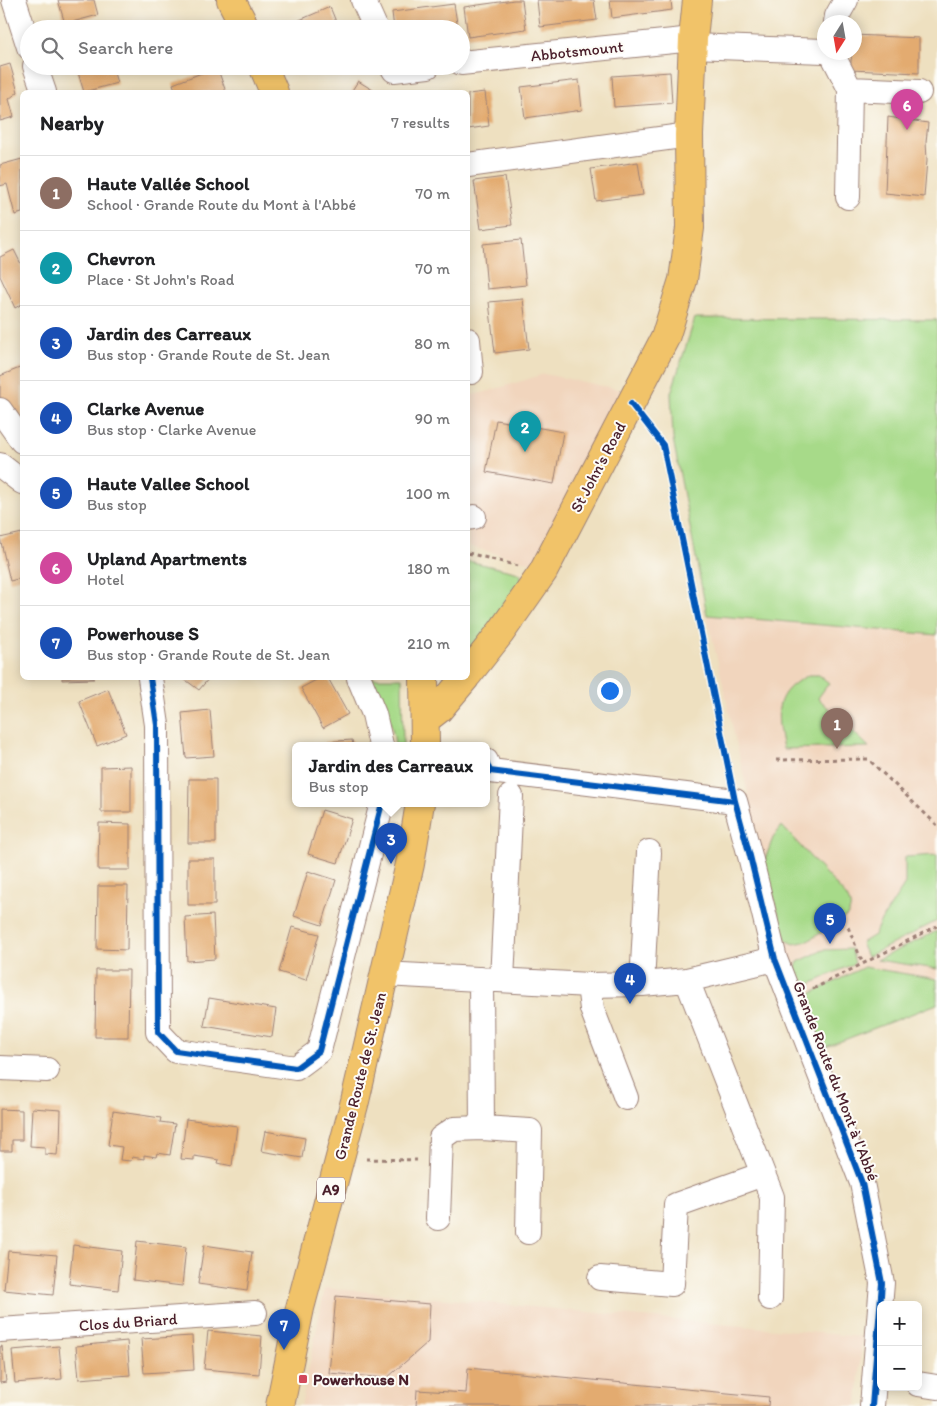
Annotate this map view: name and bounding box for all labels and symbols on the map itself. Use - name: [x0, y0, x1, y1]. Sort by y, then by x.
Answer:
- north arrow: [817, 15, 862, 60]
- street label: Abbotsmount: [530, 37, 624, 65]
- pin: 6: [891, 89, 923, 130]
- pin: 2: [509, 411, 541, 452]
- street label: St John's Road: [566, 418, 630, 515]
- your location: [597, 678, 623, 704]
- pin: 1: [821, 708, 853, 749]
- pin: 3: [375, 823, 407, 864]
- pin: 5: [814, 903, 846, 944]
- pin: 4: [614, 963, 646, 1004]
- street label: Grande Route du Mont à l'Abbé: [789, 978, 883, 1184]
- street label: Grande Route de St. Jean: [330, 990, 390, 1162]
- road number: A9: [317, 1178, 345, 1202]
- street label: Clos du Briard: [78, 1309, 178, 1335]
- pin: 7: [268, 1309, 300, 1350]
- place label: Powerhouse N: [313, 1370, 409, 1389]
- marker: Powerhouse N: [297, 1373, 309, 1385]

